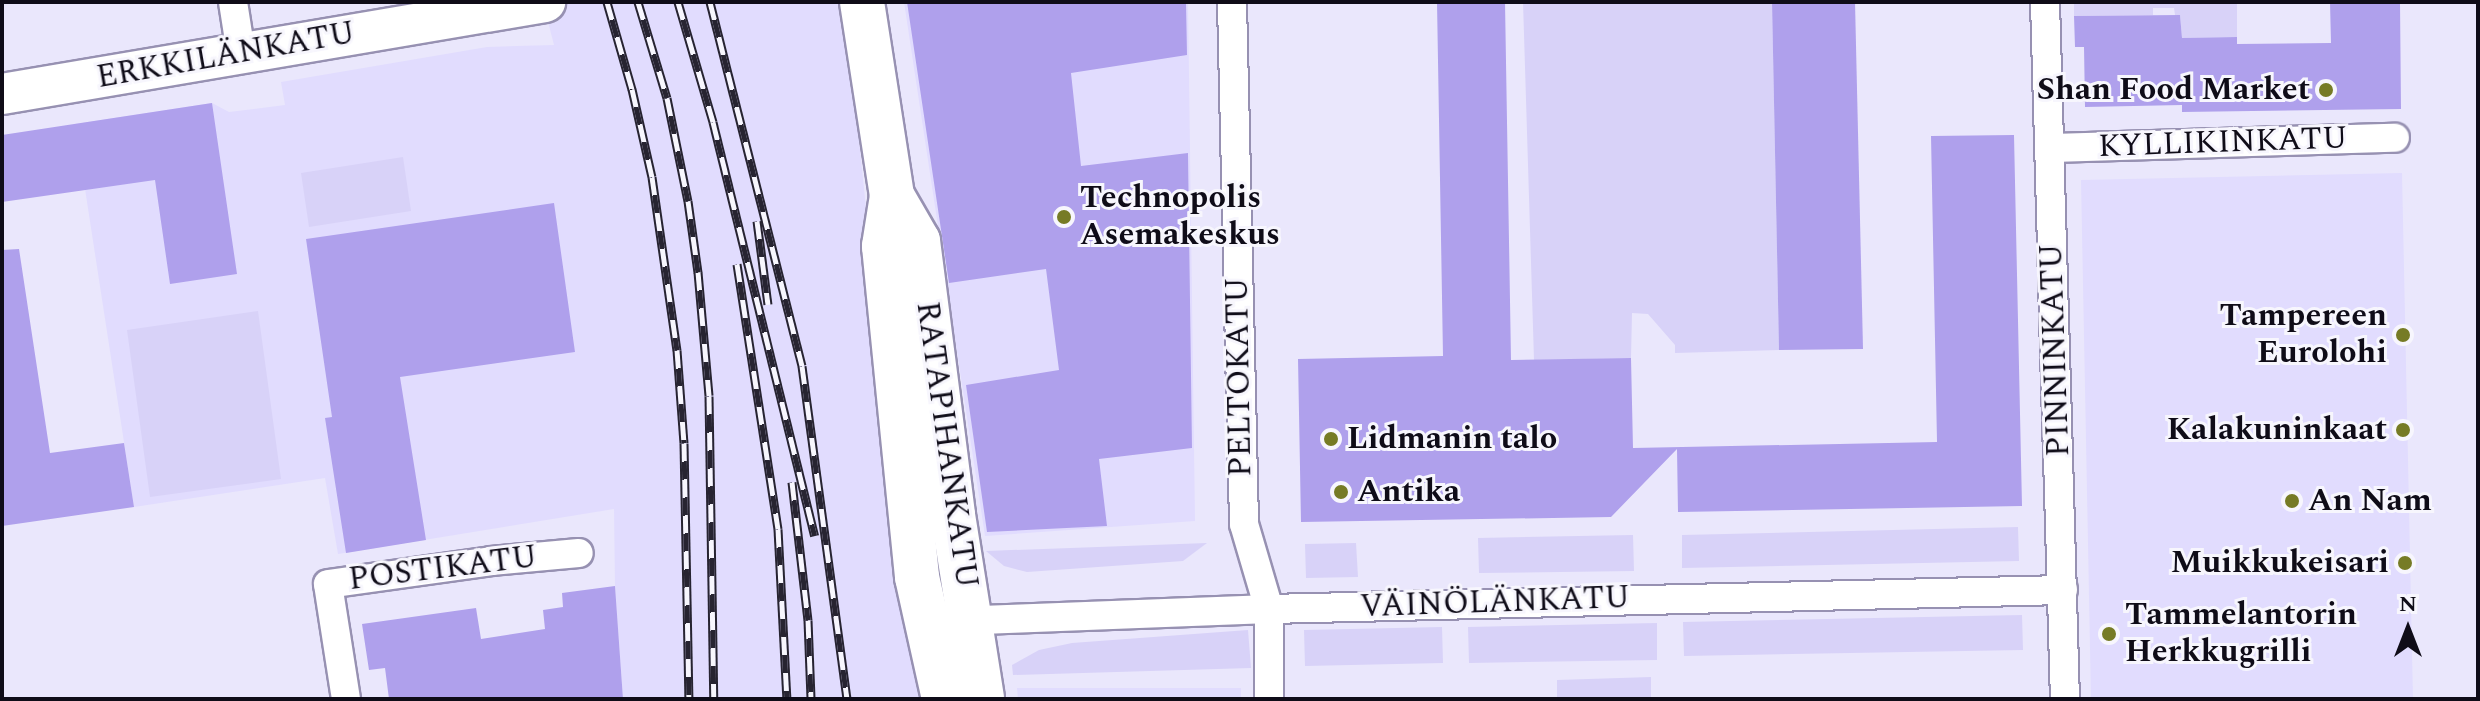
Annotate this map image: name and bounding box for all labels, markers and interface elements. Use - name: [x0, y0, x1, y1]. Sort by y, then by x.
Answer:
- street label: ERKKILÄNKATU: [94, 14, 358, 98]
- place label: Shan Food Market: [2037, 71, 2310, 109]
- marker: Shan Food Market: [2317, 81, 2335, 99]
- street label: KYLLIKINKATU: [2097, 119, 2349, 167]
- place label: Technopolis Asemakeskus: [1080, 180, 1280, 255]
- marker: Technopolis Asemakeskus: [1055, 208, 1073, 226]
- street label: PINNINKATU: [2033, 243, 2079, 457]
- street label: PELTOKATU: [1219, 277, 1261, 477]
- place label: Tampereen Eurolohi: [2219, 298, 2387, 373]
- street label: RATAPIHANKATU: [907, 299, 985, 591]
- marker: Tampereen Eurolohi: [2394, 326, 2412, 344]
- place label: Kalakuninkaat: [2167, 411, 2387, 449]
- place label: Lidmanin talo: [1347, 420, 1557, 458]
- marker: Kalakuninkaat: [2394, 421, 2412, 439]
- marker: Lidmanin talo: [1322, 430, 1340, 448]
- place label: Antika: [1357, 473, 1460, 511]
- place label: An Nam: [2308, 482, 2432, 520]
- marker: Antika: [1332, 483, 1350, 501]
- marker: An Nam: [2283, 492, 2301, 510]
- street label: POSTIKATU: [346, 538, 540, 600]
- place label: Muikkukeisari: [2171, 544, 2389, 582]
- marker: Muikkukeisari: [2396, 554, 2414, 572]
- street label: VÄINÖLÄNKATU: [1359, 579, 1631, 627]
- text: N: [2399, 588, 2417, 621]
- north arrow: [2368, 589, 2448, 669]
- place label: Tammelantorin Herkkugrilli: [2125, 597, 2357, 672]
- marker: Tammelantorin Herkkugrilli: [2100, 625, 2118, 643]

